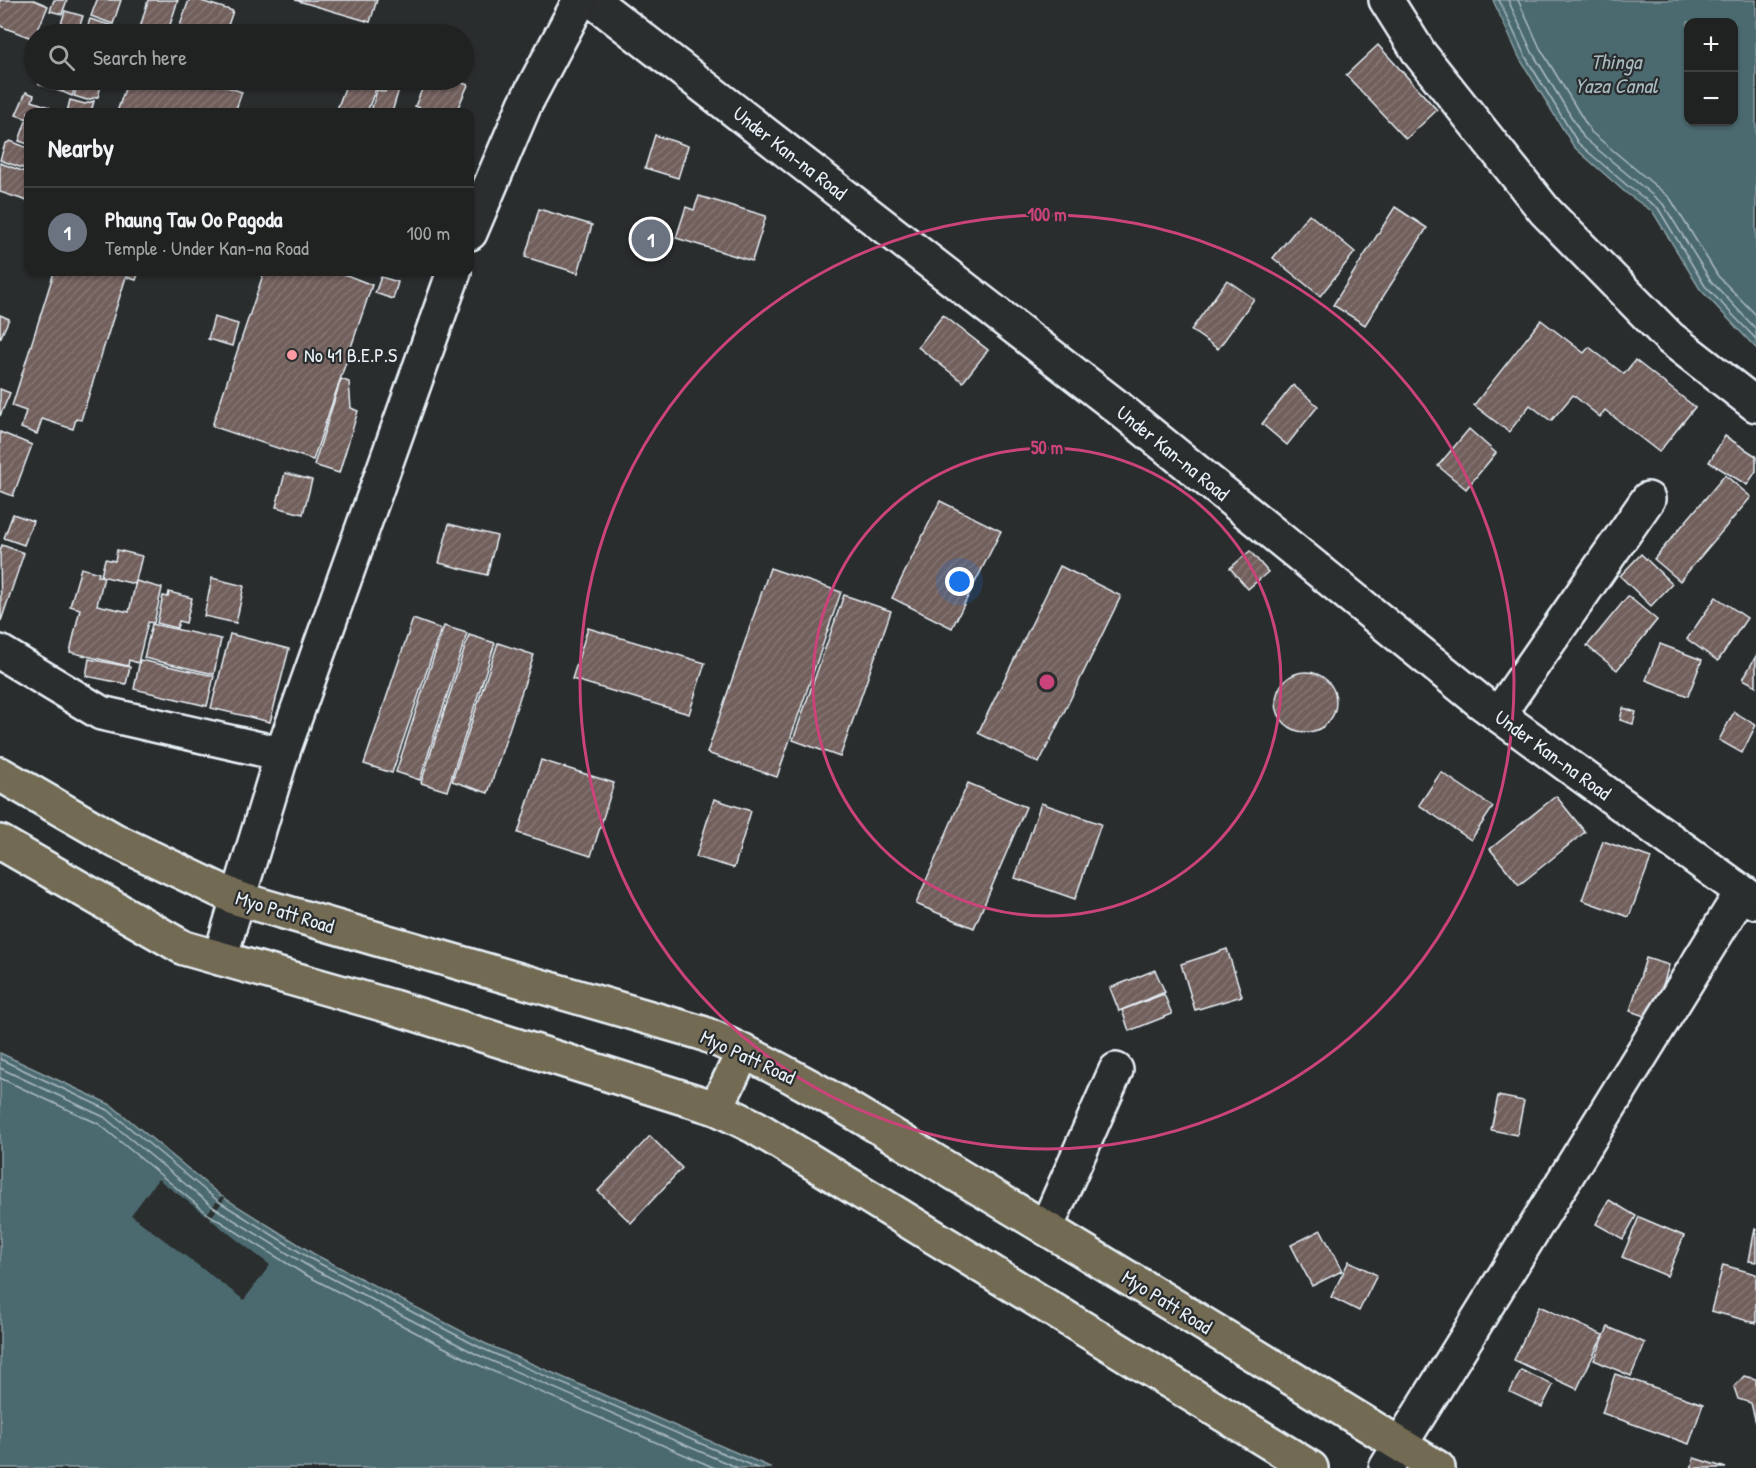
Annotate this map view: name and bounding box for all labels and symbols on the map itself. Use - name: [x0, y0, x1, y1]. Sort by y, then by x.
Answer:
- water label: Thinga Yaza Canal: [1575, 47, 1659, 100]
- street label: Under Kan-na Road: [728, 100, 853, 206]
- text: 100 m: [1027, 202, 1067, 227]
- pin: 1: [632, 216, 670, 262]
- place label: No 41 B.E.P.S: [304, 341, 397, 368]
- marker: No 41 B.E.P.S: [285, 348, 299, 362]
- street label: Under Kan-na Road: [1111, 399, 1236, 507]
- text: 50 m: [1031, 435, 1063, 460]
- your location: [945, 567, 974, 596]
- centre of rings: [1037, 672, 1057, 692]
- street label: Under Kan-na Road: [1490, 703, 1617, 806]
- street label: Myo Patt Road: [233, 884, 338, 939]
- street label: Myo Patt Road: [696, 1023, 800, 1090]
- street label: Myo Patt Road: [1117, 1263, 1218, 1340]

